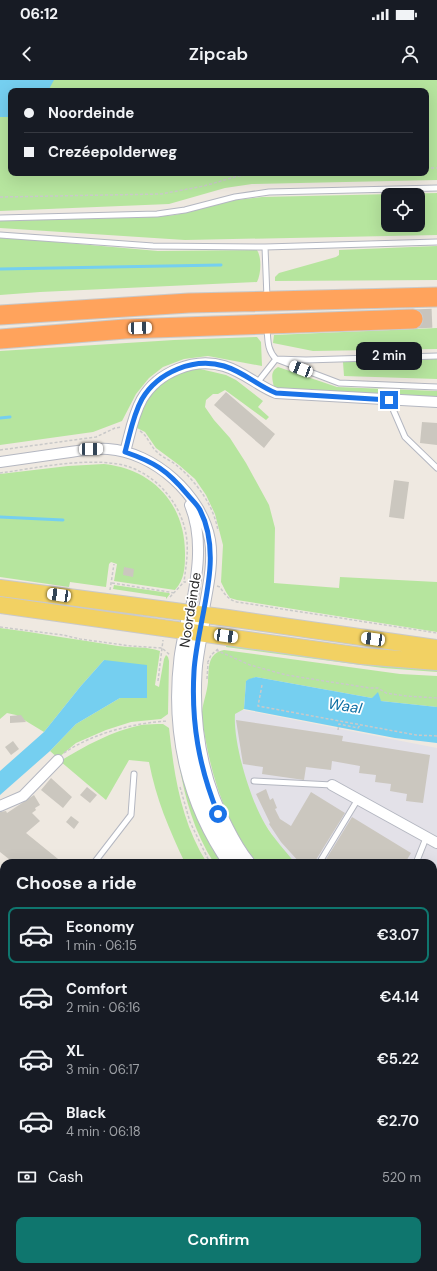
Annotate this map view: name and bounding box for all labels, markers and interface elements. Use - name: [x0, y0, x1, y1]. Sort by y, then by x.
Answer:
- text: 06:12: [20, 4, 58, 24]
- text: Zipcab: [189, 42, 248, 66]
- icon: back: [16, 43, 38, 65]
- icon: person: [399, 43, 421, 65]
- text: Noordeinde: [48, 103, 134, 123]
- text: Crezéepolderweg: [48, 142, 177, 162]
- map controls: [381, 188, 425, 232]
- button: locate: [381, 188, 425, 232]
- car: [128, 322, 152, 334]
- callout: 2 min: [356, 342, 422, 370]
- text: 2 min: [372, 347, 406, 364]
- car: [288, 359, 314, 379]
- route end: [380, 391, 398, 409]
- car: [79, 443, 103, 455]
- street label: Noordeinde: [175, 571, 205, 649]
- car: [46, 587, 72, 603]
- car: [213, 628, 239, 644]
- car: [360, 631, 386, 647]
- water label: Waal: [327, 693, 364, 719]
- route start: [209, 805, 227, 823]
- text: Choose a ride: [16, 871, 137, 895]
- icon: car: [18, 917, 54, 953]
- text: Economy: [66, 917, 134, 937]
- text: €3.07: [377, 925, 419, 945]
- text: 1 min · 06:15: [66, 937, 137, 954]
- icon: car: [18, 979, 54, 1015]
- text: Comfort: [66, 979, 127, 999]
- text: €4.14: [380, 987, 419, 1007]
- text: 2 min · 06:16: [66, 999, 141, 1016]
- icon: car: [18, 1041, 54, 1077]
- text: XL: [66, 1041, 84, 1061]
- text: €5.22: [377, 1049, 419, 1069]
- text: 3 min · 06:17: [66, 1061, 139, 1078]
- icon: car: [18, 1103, 54, 1139]
- text: Black: [66, 1103, 106, 1123]
- text: €2.70: [377, 1111, 419, 1131]
- text: 4 min · 06:18: [66, 1123, 141, 1140]
- icon: cash: [16, 1166, 38, 1188]
- text: Cash: [48, 1167, 83, 1187]
- text: 520 m: [382, 1169, 421, 1186]
- button: Confirm: [16, 1217, 421, 1263]

